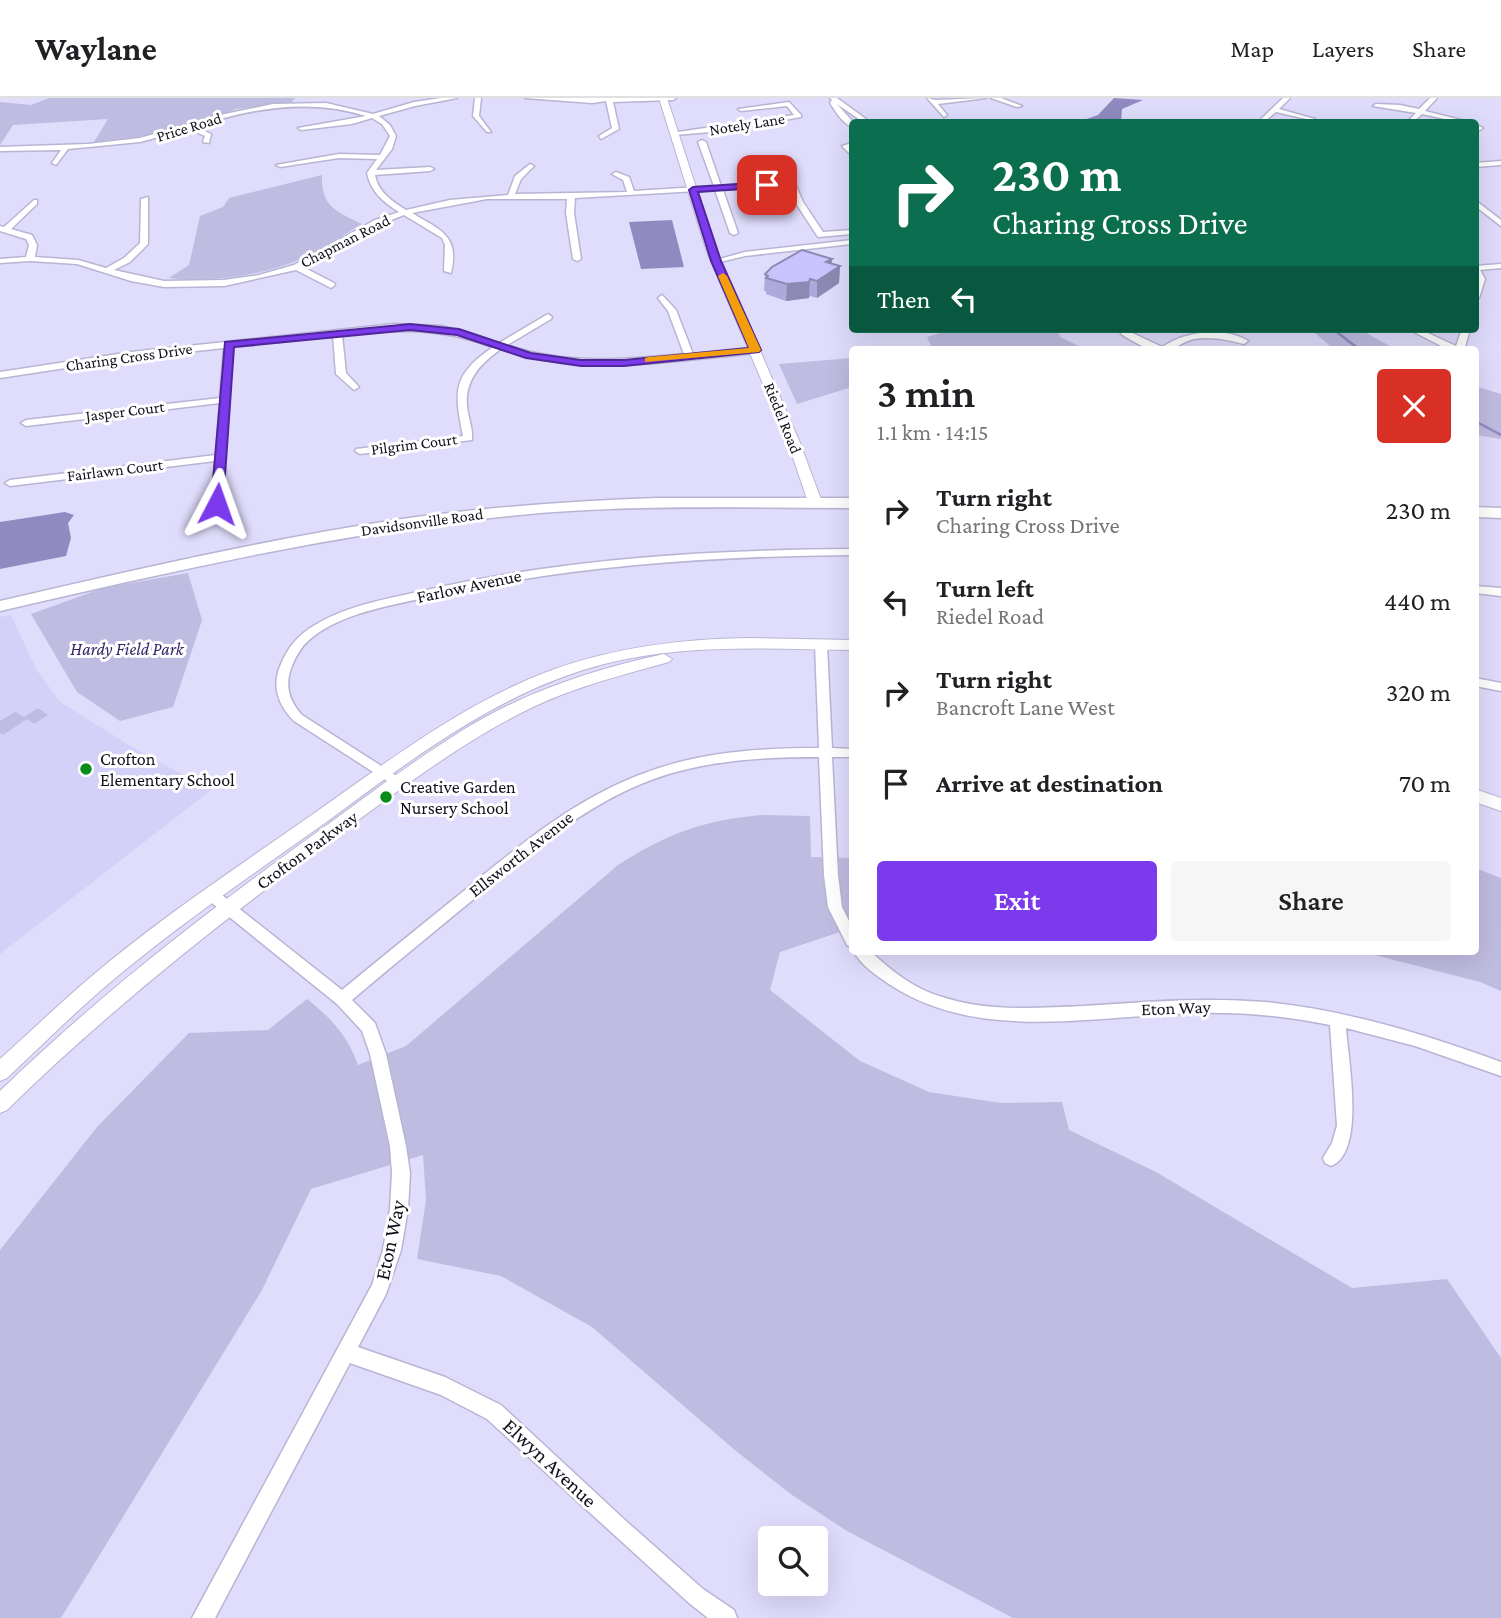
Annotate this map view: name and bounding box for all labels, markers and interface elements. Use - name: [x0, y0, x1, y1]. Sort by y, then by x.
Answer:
- text: Waylane: [35, 30, 157, 67]
- text: Map: [1230, 35, 1274, 62]
- text: Layers: [1312, 35, 1374, 62]
- text: Share: [1412, 35, 1466, 62]
- street label: Price Road: [155, 109, 224, 145]
- street label: Notely Lane: [708, 110, 786, 139]
- icon: right: [877, 147, 968, 238]
- text: 230 m: [992, 147, 1122, 202]
- pin: [737, 155, 797, 215]
- icon: arrive: [748, 166, 786, 204]
- text: Charing Cross Drive: [992, 205, 1247, 241]
- street label: Chapman Road: [297, 211, 394, 272]
- icon: left: [945, 280, 983, 318]
- text: Then: [877, 285, 931, 314]
- street label: Charing Cross Drive: [65, 340, 194, 375]
- text: 3 min: [877, 369, 975, 416]
- button: close: [1377, 369, 1451, 443]
- street label: Riedel Road: [761, 380, 805, 457]
- street label: Jasper Court: [83, 398, 166, 426]
- text: 1.1 km · 14:15: [877, 419, 989, 445]
- street label: Pilgrim Court: [370, 430, 459, 459]
- street label: Fairlawn Court: [66, 456, 165, 484]
- position arrow: [180, 467, 254, 541]
- text: Turn right: [936, 483, 1052, 512]
- icon: right: [877, 492, 915, 530]
- text: 230 m: [1386, 496, 1451, 525]
- street label: Davidsonville Road: [360, 505, 485, 539]
- text: Charing Cross Drive: [936, 512, 1120, 538]
- street label: Farlow Avenue: [415, 565, 523, 607]
- text: Turn left: [936, 574, 1034, 603]
- icon: left: [877, 583, 915, 621]
- text: 440 m: [1384, 587, 1451, 616]
- text: Riedel Road: [936, 603, 1044, 629]
- park label: Hardy Field Park: [70, 639, 185, 659]
- text: Turn right: [936, 665, 1052, 694]
- icon: right: [877, 674, 915, 712]
- text: 320 m: [1386, 678, 1451, 707]
- text: Bancroft Lane West: [936, 694, 1115, 720]
- place label: Crofton Elementary School: [100, 749, 235, 790]
- marker: Crofton Elementary School: [78, 761, 94, 777]
- icon: arrive: [877, 765, 915, 803]
- text: Arrive at destination: [936, 769, 1163, 798]
- text: 70 m: [1399, 769, 1451, 798]
- place label: Creative Garden Nursery School: [400, 777, 516, 818]
- marker: Creative Garden Nursery School: [378, 789, 394, 805]
- street label: Crofton Parkway: [253, 806, 362, 893]
- street label: Ellsworth Avenue: [465, 807, 577, 901]
- button: Exit: [877, 861, 1157, 941]
- button: Share: [1171, 861, 1451, 941]
- street label: Eton Way: [1141, 997, 1212, 1019]
- street label: Eton Way: [370, 1197, 410, 1282]
- street label: Elwyn Avenue: [498, 1414, 602, 1512]
- map controls: [758, 1526, 828, 1596]
- button: search: [758, 1526, 828, 1596]

